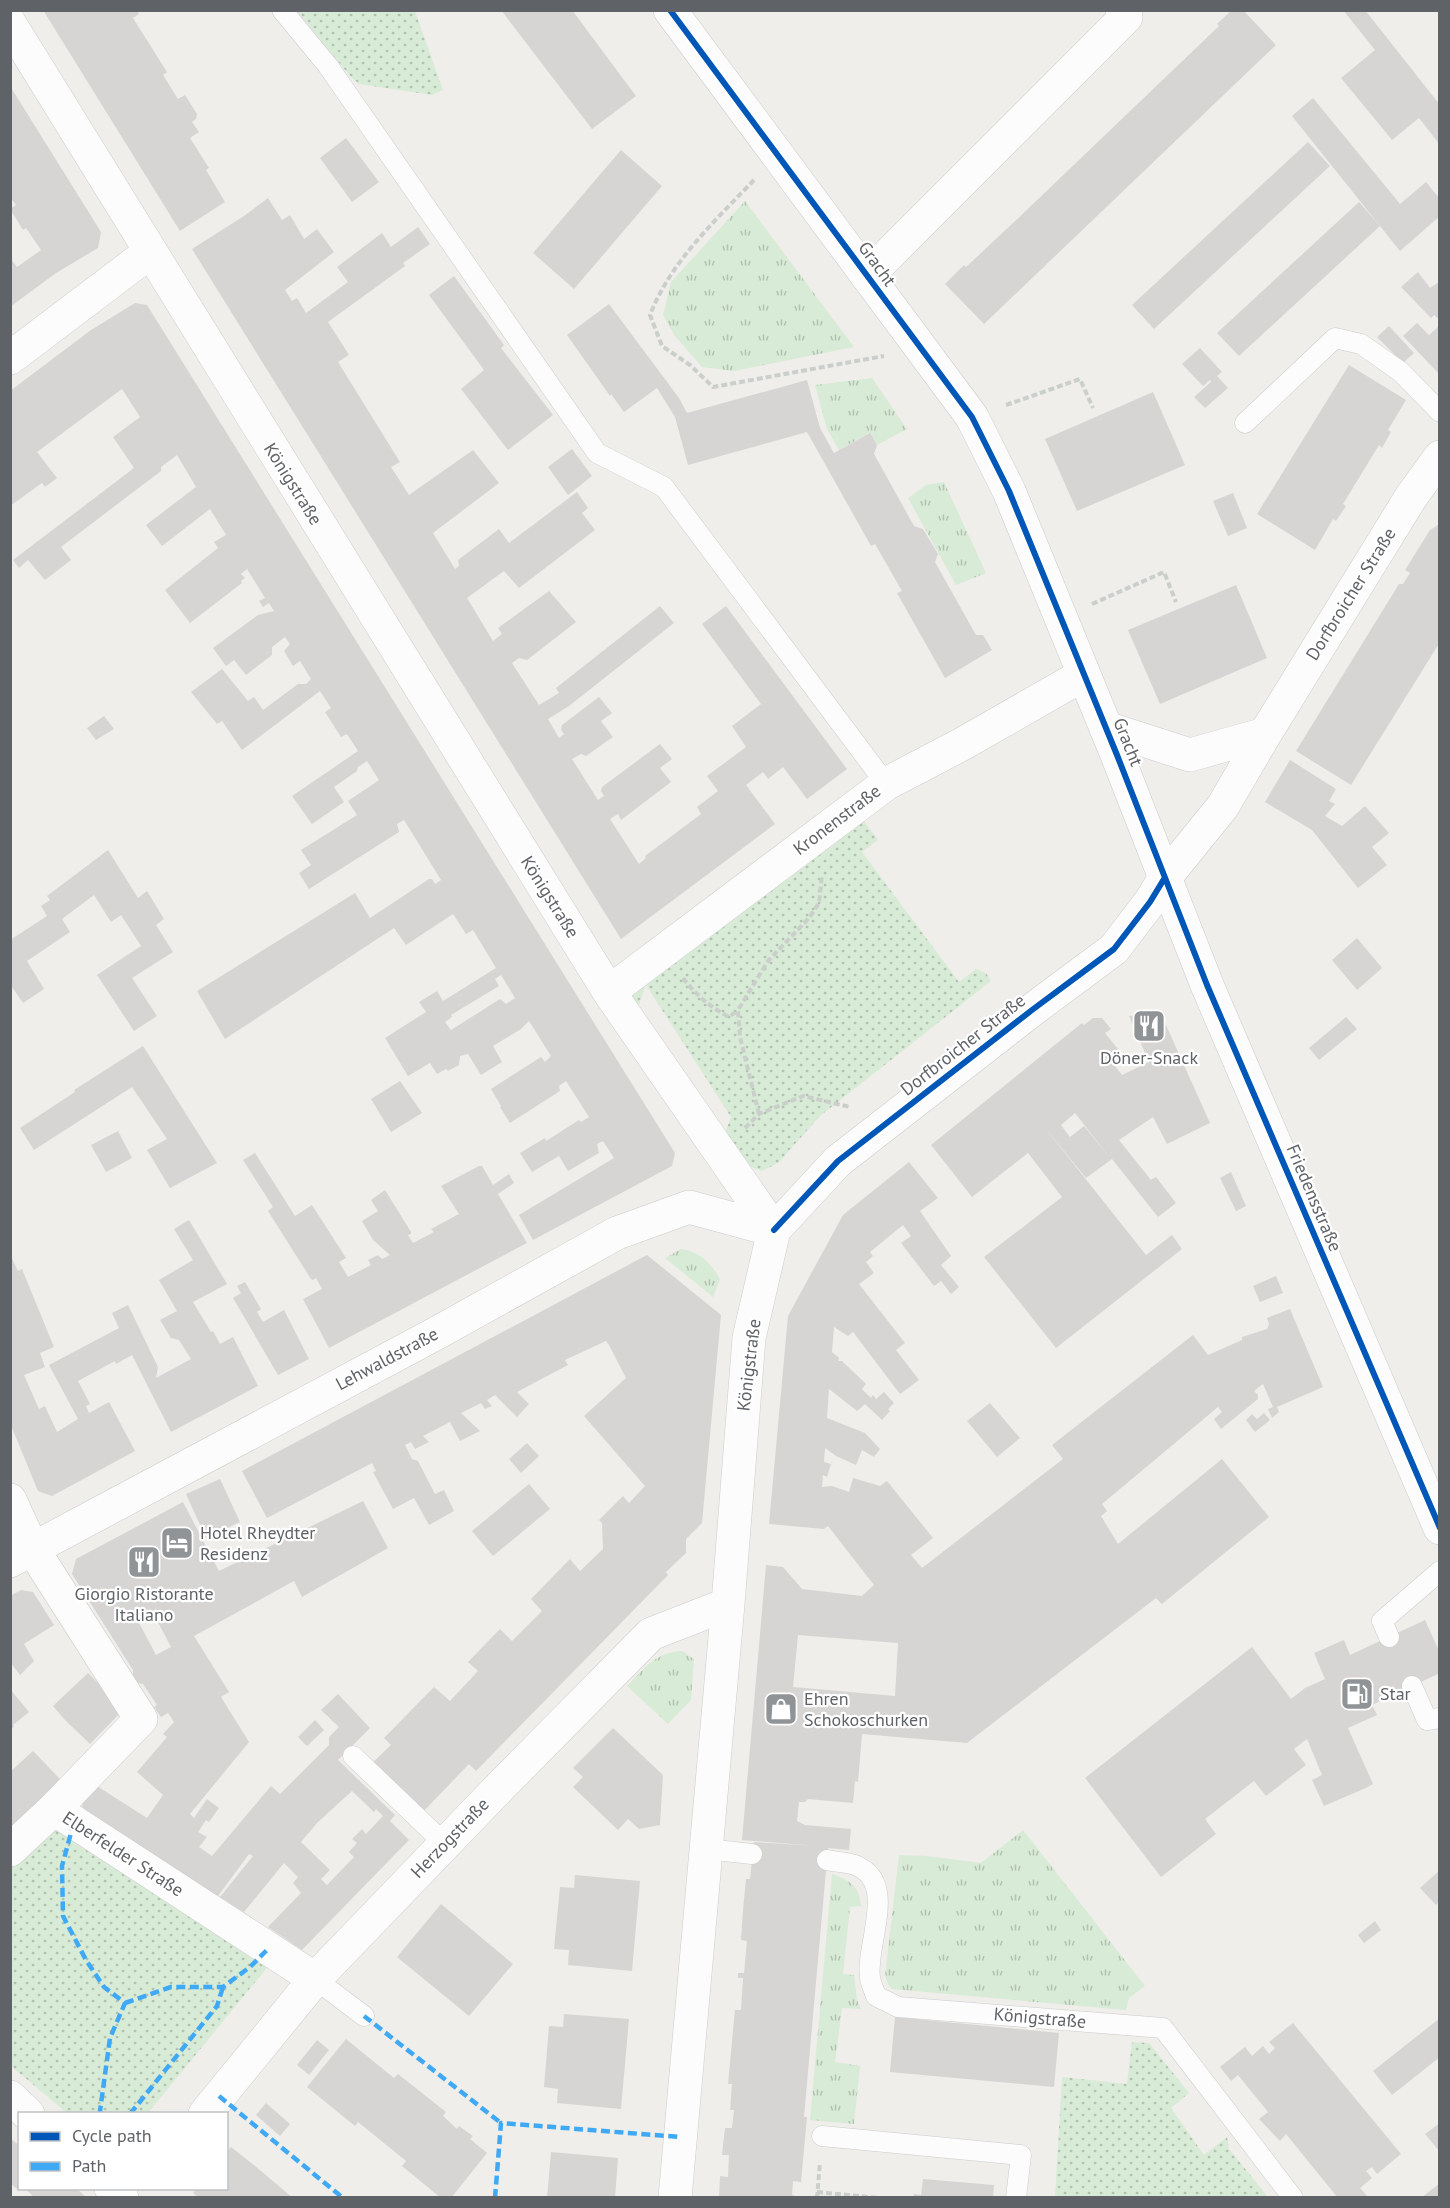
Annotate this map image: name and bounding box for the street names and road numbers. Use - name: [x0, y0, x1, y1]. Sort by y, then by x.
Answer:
- street label: Gracht: [853, 237, 901, 291]
- street label: Königstraße: [259, 438, 328, 529]
- street label: Dorfbroicher Straße: [1301, 523, 1401, 664]
- street label: Gracht: [1108, 714, 1149, 769]
- street label: Kronenstraße: [788, 779, 885, 860]
- street label: Königstraße: [516, 851, 585, 942]
- street label: Dorfbroicher Straße: [896, 989, 1030, 1101]
- street label: Friedensstraße: [1282, 1141, 1347, 1255]
- street label: Königstraße: [731, 1318, 766, 1412]
- street label: Lehwaldstraße: [332, 1322, 442, 1395]
- street label: Herzogstraße: [406, 1793, 494, 1883]
- street label: Elberfelder Straße: [58, 1806, 188, 1901]
- street label: Königstraße: [993, 2002, 1087, 2033]

